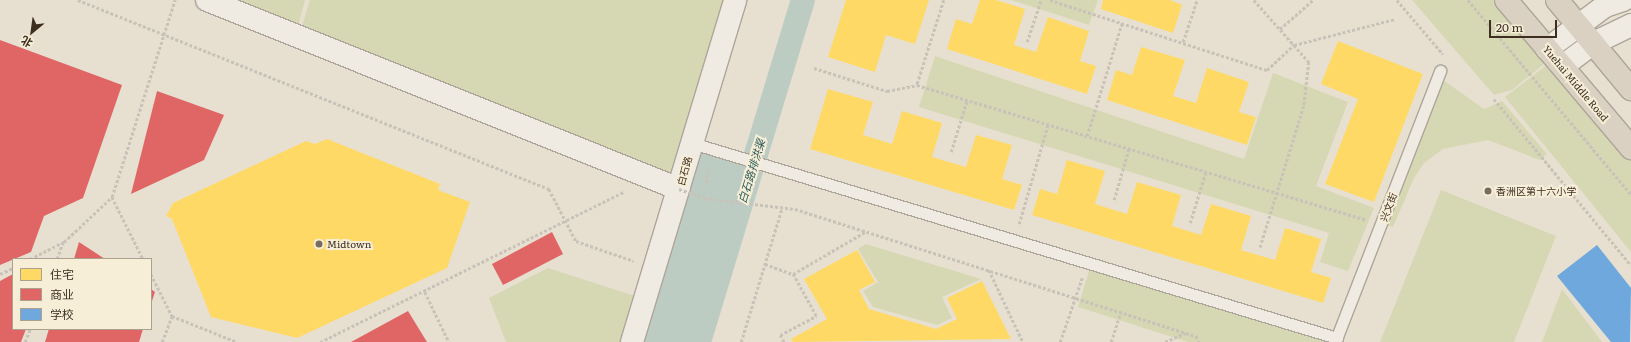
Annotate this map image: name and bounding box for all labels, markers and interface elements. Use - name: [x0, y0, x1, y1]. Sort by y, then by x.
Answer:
- north arrow: [12, 12, 52, 52]
- scale bar: [1491, 12, 1559, 38]
- text: 20 m: [1496, 18, 1523, 36]
- text: 北: [17, 33, 35, 52]
- street label: Yuehai Middle Road: [1541, 43, 1611, 123]
- water label: 白石路排洪渠: [735, 138, 767, 204]
- street label: 白石路: [674, 155, 694, 187]
- place label: 香洲区第十六小学: [1496, 185, 1576, 197]
- marker: 香洲区第十六小学: [1483, 186, 1493, 196]
- street label: 兴文街: [1377, 191, 1399, 223]
- place label: Midtown: [327, 238, 371, 250]
- marker: Midtown: [314, 239, 324, 249]
- legend: [12, 258, 152, 330]
- text: 住宅: [50, 265, 74, 283]
- text: 商业: [50, 285, 74, 303]
- text: 学校: [50, 305, 74, 323]

